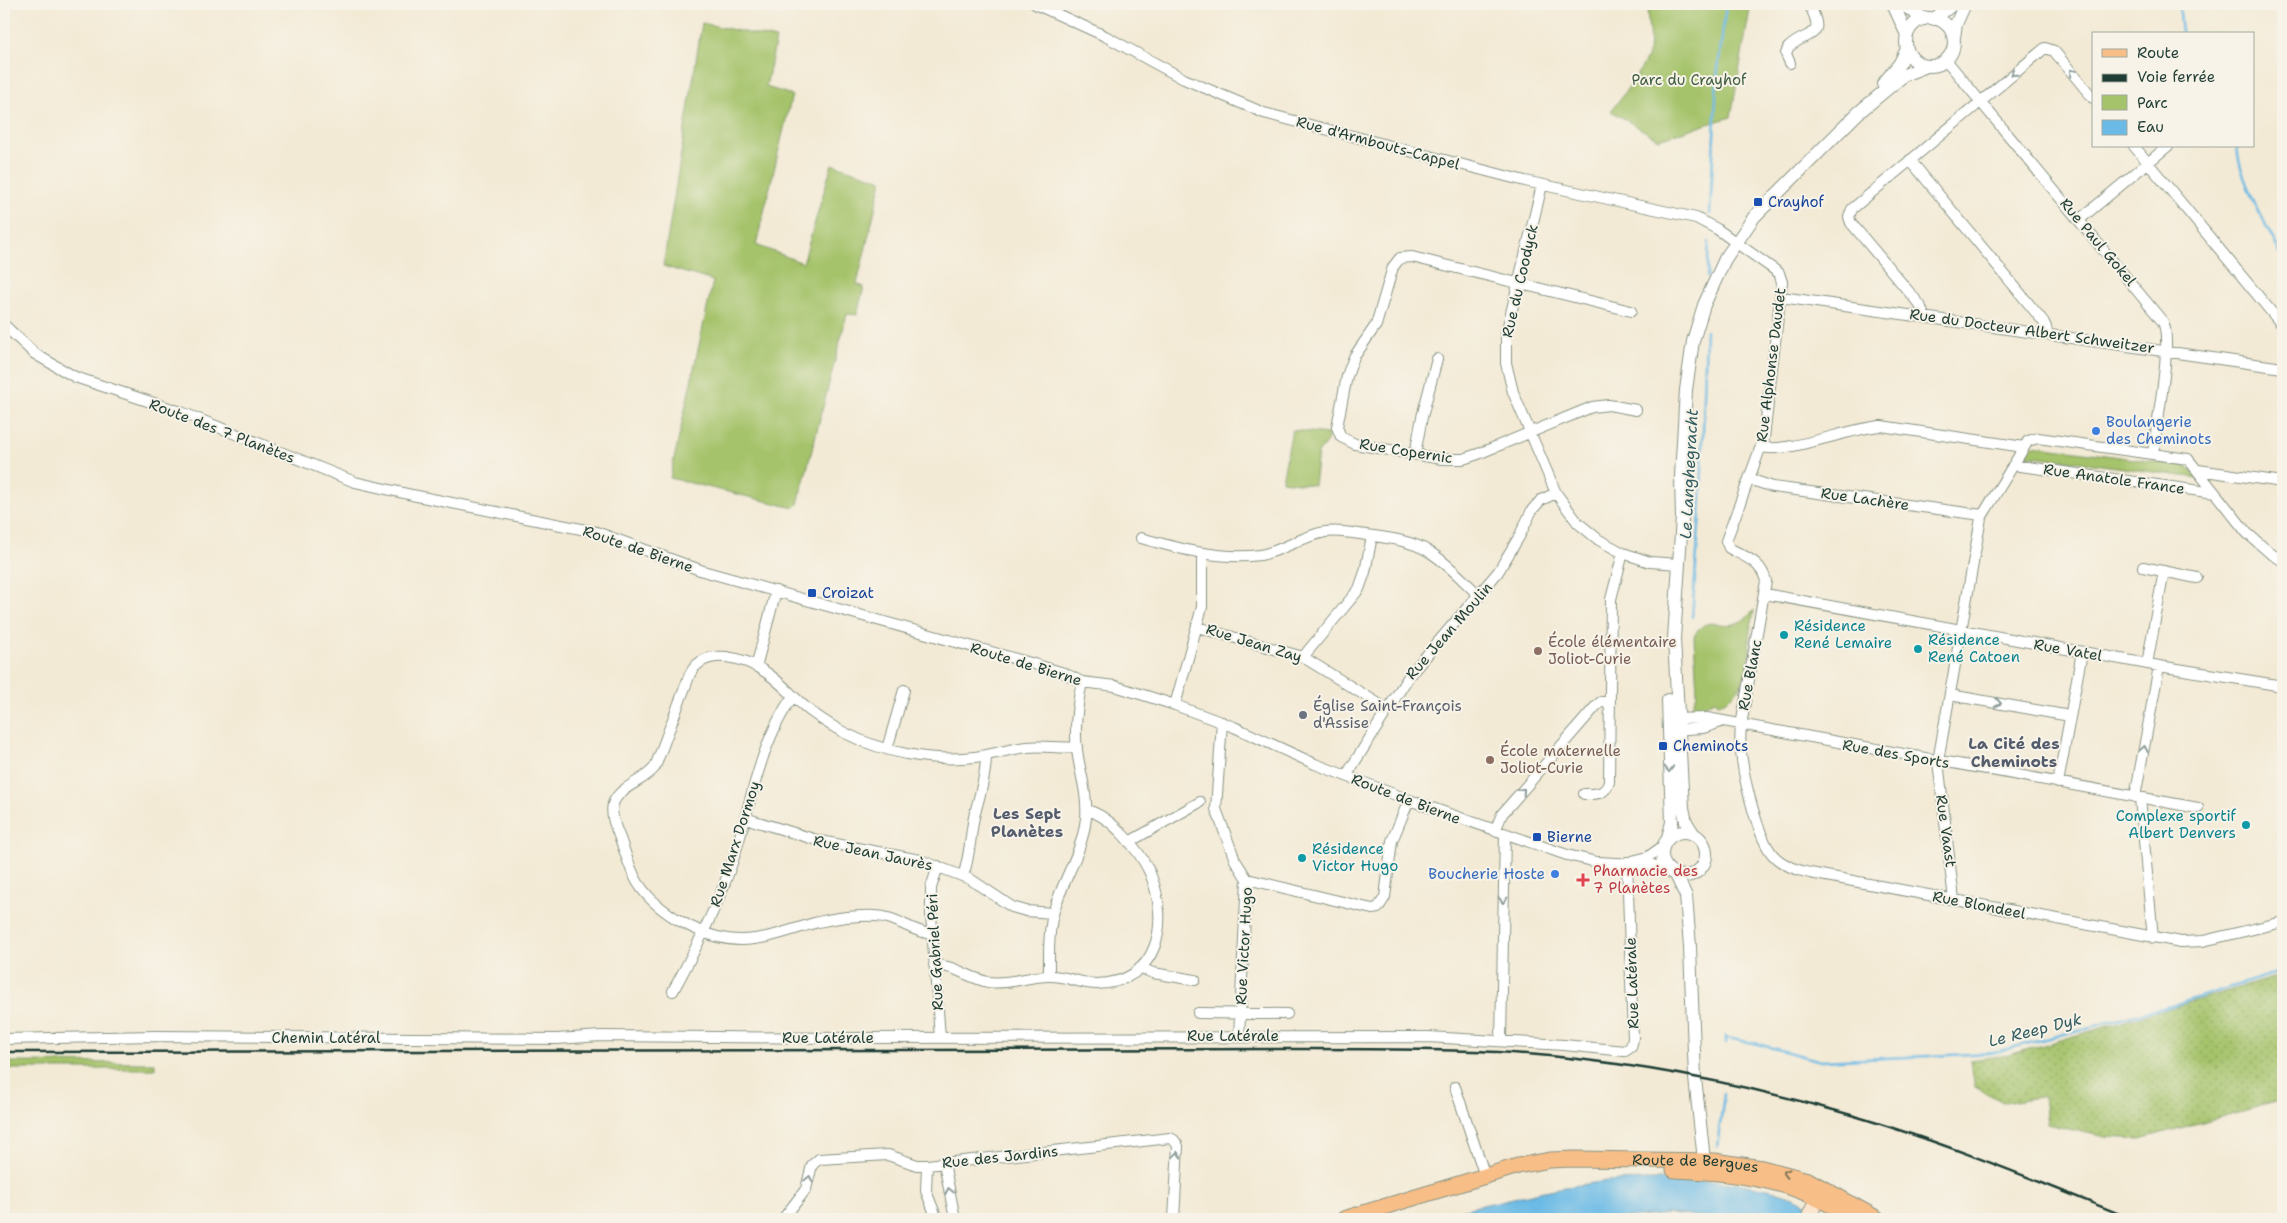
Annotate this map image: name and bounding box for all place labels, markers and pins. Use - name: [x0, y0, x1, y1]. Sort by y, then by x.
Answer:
- place label: Crayhof: [1768, 192, 1825, 212]
- marker: Crayhof: [1752, 196, 1764, 208]
- place label: Boulangerie des Cheminots: [2106, 412, 2212, 449]
- marker: Boulangerie des Cheminots: [2090, 425, 2102, 437]
- place label: Croizat: [822, 583, 874, 603]
- marker: Croizat: [806, 587, 818, 599]
- place label: Résidence René Lemaire: [1794, 616, 1892, 653]
- marker: Résidence René Lemaire: [1778, 629, 1790, 641]
- place label: Résidence René Catoen: [1928, 630, 2020, 667]
- place label: École élémentaire Joliot-Curie: [1548, 631, 1677, 669]
- marker: Résidence René Catoen: [1912, 643, 1924, 655]
- marker: École élémentaire Joliot-Curie: [1532, 645, 1544, 657]
- place label: Église Saint-François d'Assise: [1313, 695, 1462, 733]
- marker: Église Saint-François d'Assise: [1297, 709, 1309, 721]
- place label: Cheminots: [1673, 736, 1748, 756]
- place label: École maternelle Joliot-Curie: [1500, 740, 1621, 778]
- marker: Cheminots: [1657, 740, 1669, 752]
- marker: École maternelle Joliot-Curie: [1484, 754, 1496, 766]
- place label: Complexe sportif Albert Denvers: [2116, 806, 2237, 843]
- marker: Complexe sportif Albert Denvers: [2240, 819, 2252, 831]
- place label: Bierne: [1547, 827, 1592, 847]
- marker: Bierne: [1531, 831, 1543, 843]
- place label: Résidence Victor Hugo: [1312, 839, 1398, 876]
- marker: Résidence Victor Hugo: [1296, 852, 1308, 864]
- place label: Pharmacie des 7 Planètes: [1593, 861, 1698, 898]
- place label: Boucherie Hoste: [1428, 864, 1545, 884]
- marker: Boucherie Hoste: [1549, 868, 1561, 880]
- marker: Pharmacie des 7 Planètes: [1577, 874, 1589, 886]

